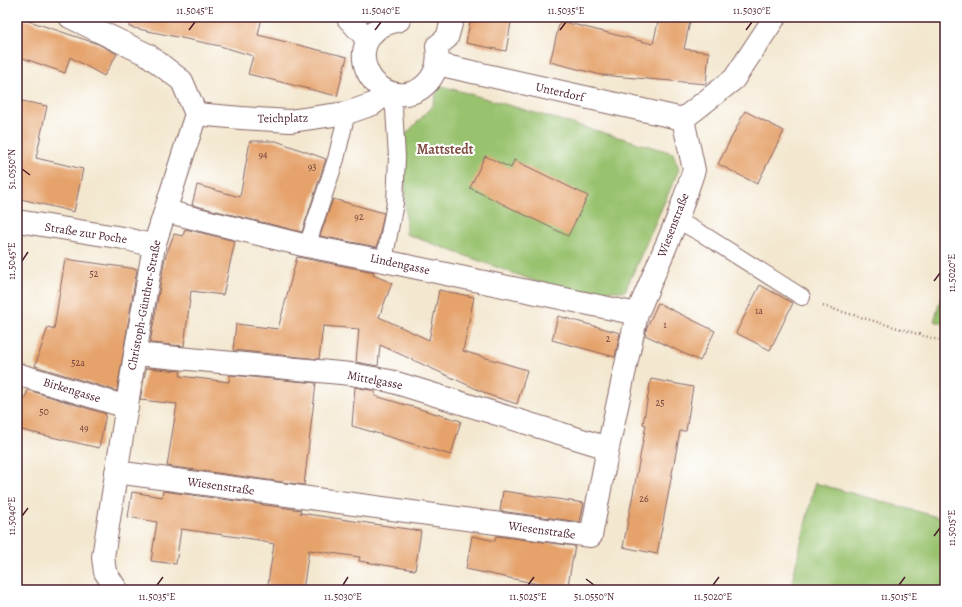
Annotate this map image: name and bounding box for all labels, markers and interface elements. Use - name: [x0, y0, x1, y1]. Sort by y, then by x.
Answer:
- text: 11.5045°E: [176, 4, 214, 17]
- text: 11.5040°E: [362, 4, 400, 17]
- text: 11.5035°E: [548, 4, 585, 17]
- text: 11.5030°E: [733, 4, 771, 17]
- street label: Unterdorf: [534, 79, 588, 106]
- street label: Teichplatz: [258, 110, 308, 126]
- district label: Mattstedt: [417, 140, 474, 159]
- house number: 94: [258, 148, 268, 161]
- text: 51.0550°N: [5, 149, 18, 189]
- house number: 93: [308, 160, 316, 173]
- street label: Wiesenstraße: [653, 191, 693, 260]
- house number: 92: [354, 210, 364, 223]
- street label: Straße zur Poche: [44, 219, 128, 247]
- street label: Christoph-Günther-Straße: [124, 239, 164, 371]
- text: 11.5045°E: [5, 242, 18, 280]
- street label: Lindengasse: [369, 250, 431, 278]
- text: 11.5020°E: [945, 254, 958, 292]
- house number: 52: [89, 267, 99, 280]
- house number: 1a: [755, 304, 763, 317]
- house number: 1: [663, 318, 667, 331]
- house number: 2: [606, 332, 611, 345]
- house number: 52a: [71, 356, 85, 369]
- street label: Mittelgasse: [346, 367, 404, 393]
- street label: Birkengasse: [41, 374, 103, 406]
- house number: 25: [655, 396, 665, 409]
- house number: 50: [39, 405, 49, 418]
- house number: 49: [79, 421, 89, 434]
- street label: Wiesenstraße: [185, 473, 256, 499]
- house number: 26: [639, 492, 649, 505]
- text: 11.5040°E: [5, 497, 18, 535]
- text: 11.5015°E: [945, 510, 958, 546]
- street label: Wiesenstraße: [506, 517, 577, 543]
- text: 11.5035°E: [139, 590, 176, 603]
- text: 11.5030°E: [324, 590, 362, 603]
- text: 11.5025°E: [509, 590, 547, 603]
- text: 51.0550°N: [574, 590, 614, 603]
- text: 11.5020°E: [694, 590, 732, 603]
- text: 11.5015°E: [881, 590, 917, 603]

